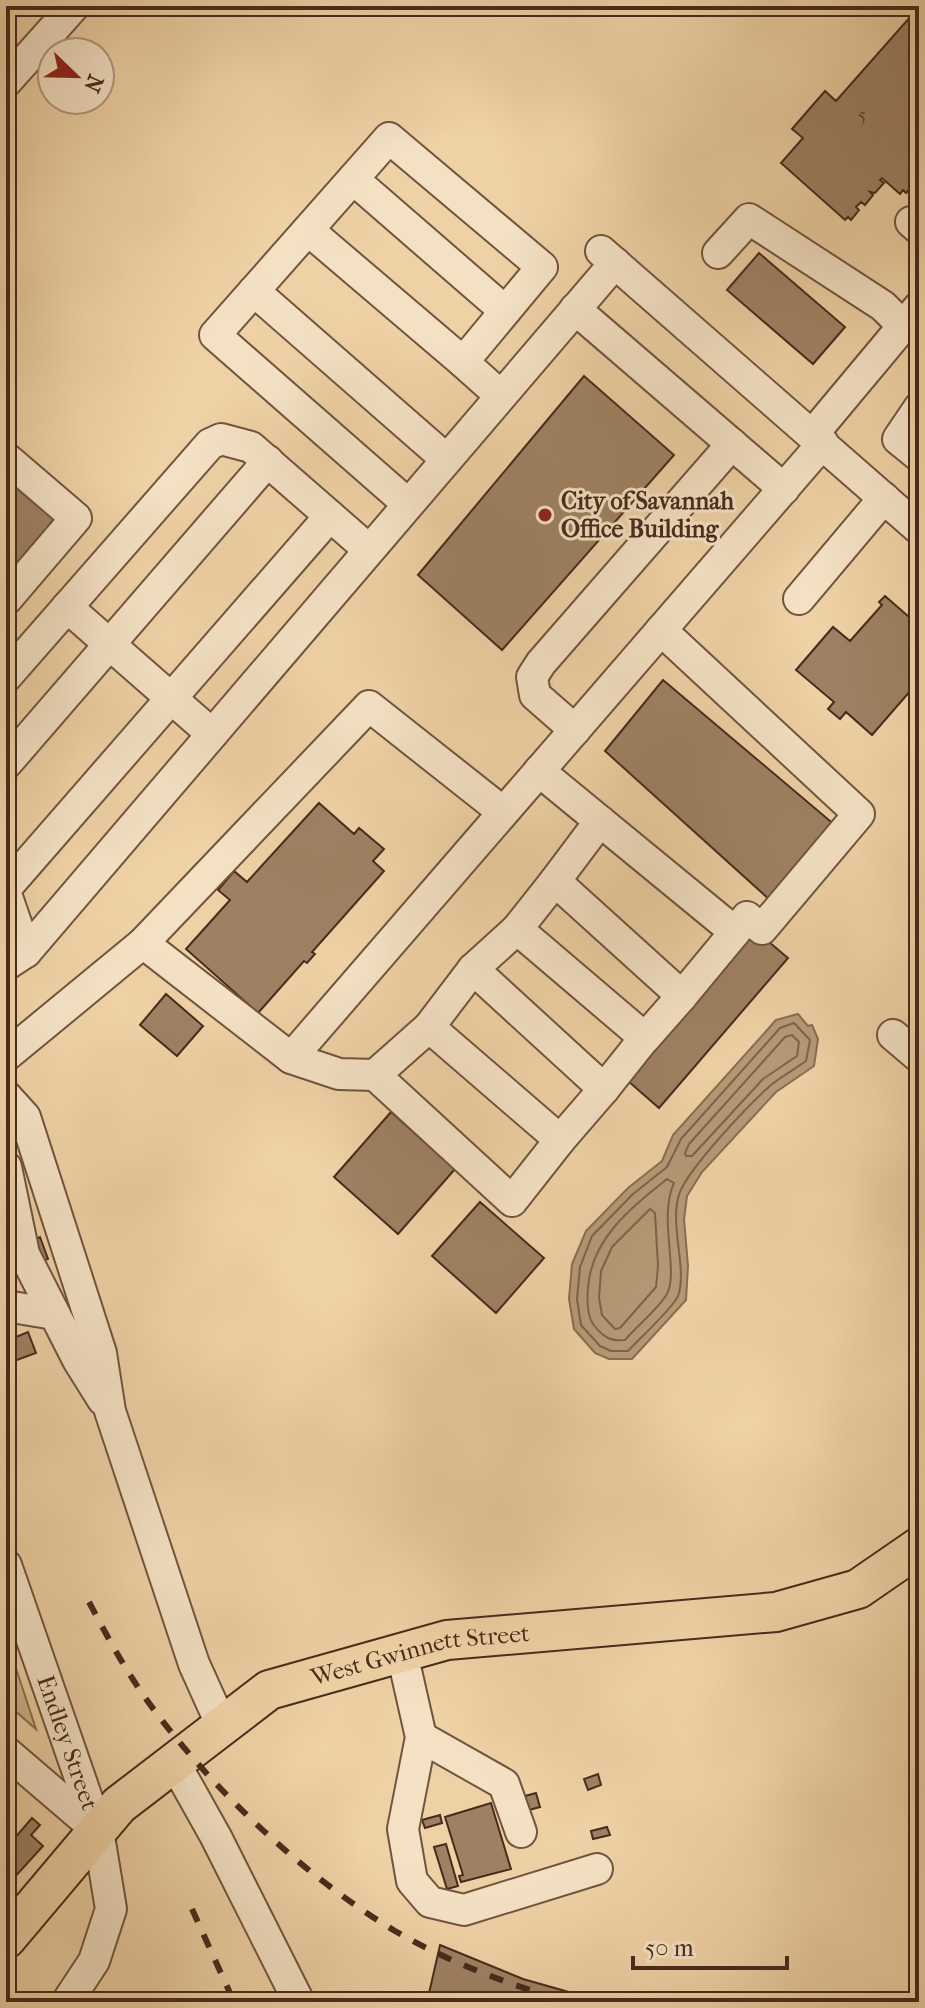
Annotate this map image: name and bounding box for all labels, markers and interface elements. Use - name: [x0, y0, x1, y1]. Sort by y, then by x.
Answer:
- north arrow: [36, 36, 116, 116]
- text: N: [78, 71, 109, 96]
- house number: 5: [858, 104, 866, 127]
- place label: City of Savannah Office Building: [561, 487, 734, 543]
- marker: City of Savannah Office Building: [536, 506, 554, 524]
- street label: West Gwinnett Street: [306, 1619, 531, 1692]
- street label: Endley Street: [31, 1671, 104, 1814]
- scale bar: [633, 1920, 787, 1970]
- text: 50 m: [645, 1934, 694, 1962]

